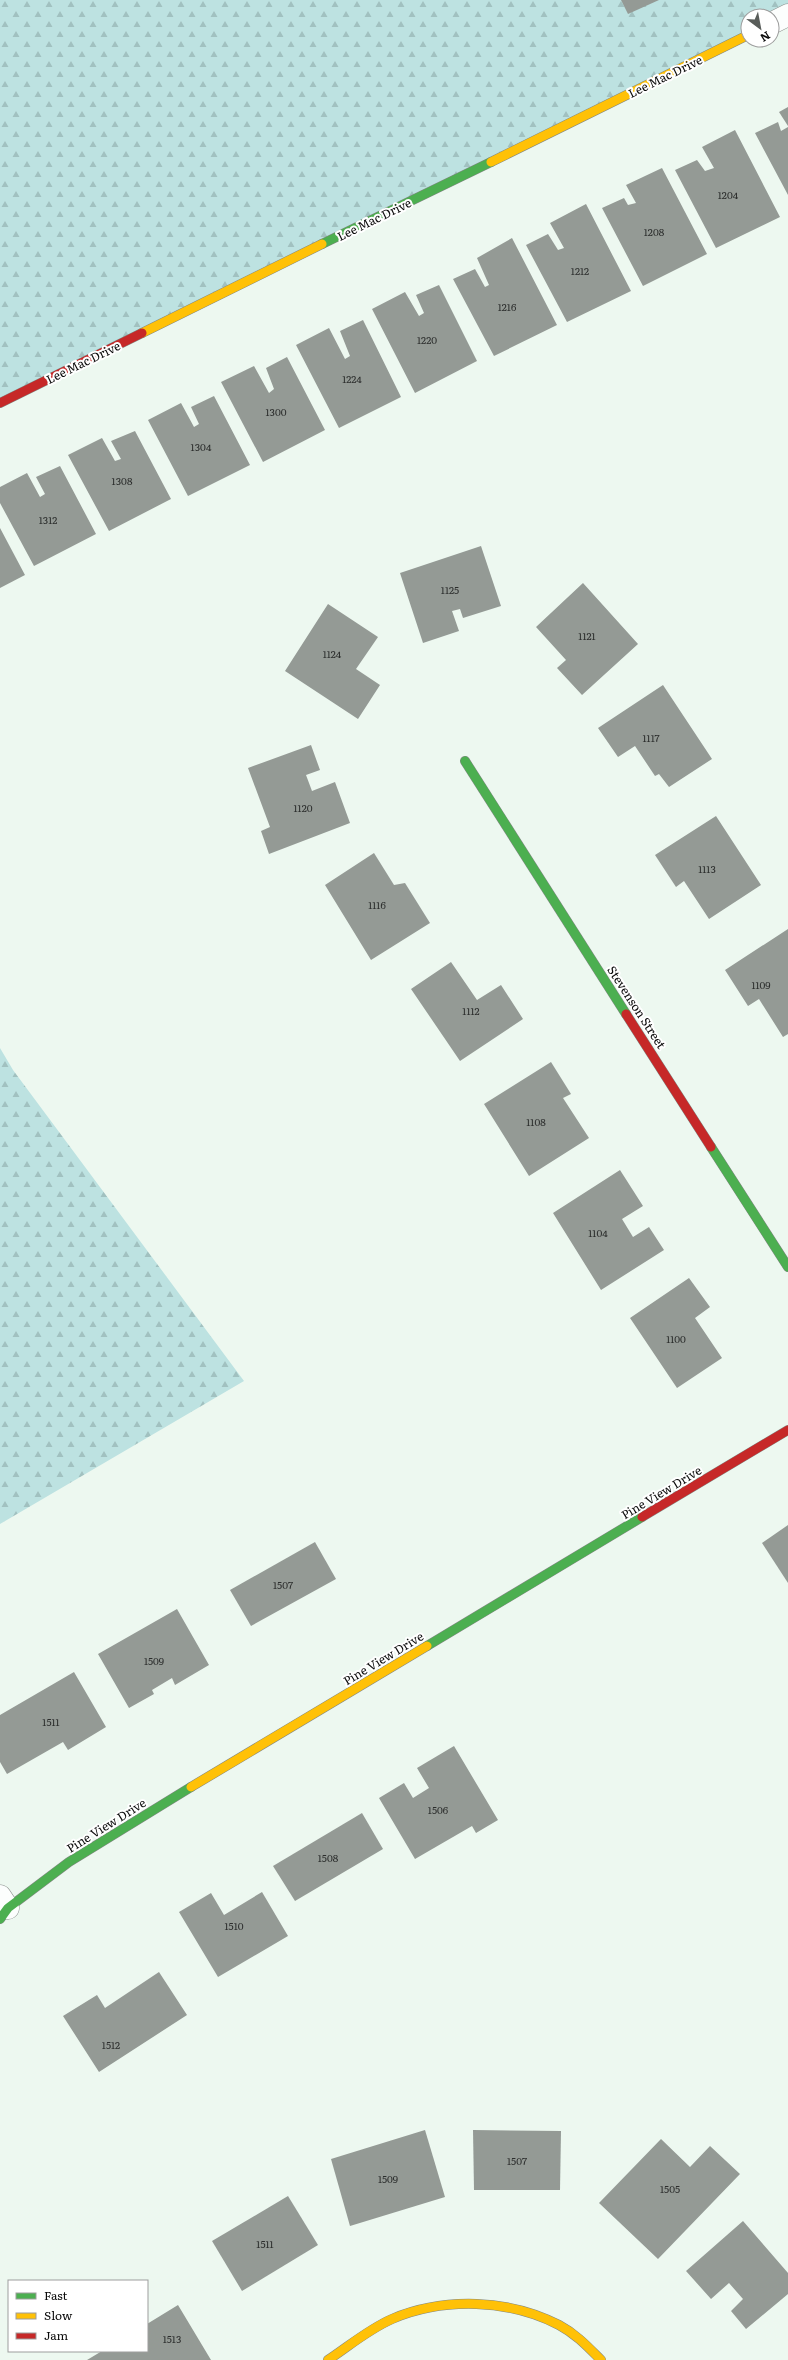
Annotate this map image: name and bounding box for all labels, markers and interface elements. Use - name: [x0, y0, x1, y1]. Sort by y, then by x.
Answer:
- north arrow: [740, 8, 780, 48]
- text: N: [758, 28, 774, 47]
- street label: Lee Mac Drive: [625, 50, 705, 102]
- house number: 1204: [718, 187, 739, 202]
- street label: Lee Mac Drive: [334, 193, 414, 245]
- house number: 1208: [644, 224, 665, 239]
- house number: 1212: [571, 263, 589, 278]
- house number: 1216: [498, 299, 517, 314]
- house number: 1220: [417, 332, 437, 347]
- street label: Lee Mac Drive: [43, 336, 123, 388]
- house number: 1224: [342, 371, 362, 386]
- house number: 1300: [265, 404, 287, 419]
- house number: 1304: [191, 439, 212, 454]
- house number: 1308: [112, 473, 133, 488]
- house number: 1312: [39, 512, 57, 527]
- house number: 1125: [441, 582, 459, 597]
- house number: 1121: [578, 628, 596, 643]
- house number: 1124: [323, 646, 342, 661]
- house number: 1117: [643, 730, 659, 745]
- house number: 1120: [294, 800, 313, 815]
- house number: 1113: [698, 861, 716, 876]
- house number: 1116: [368, 897, 386, 912]
- street label: Stevenson Street: [603, 962, 671, 1052]
- house number: 1109: [751, 977, 771, 992]
- house number: 1112: [462, 1003, 480, 1018]
- house number: 1108: [526, 1114, 546, 1129]
- house number: 1104: [588, 1225, 608, 1240]
- house number: 1100: [666, 1331, 686, 1346]
- street label: Pine View Drive: [617, 1461, 705, 1523]
- house number: 1507: [273, 1577, 293, 1592]
- street label: Pine View Drive: [339, 1627, 427, 1689]
- house number: 1509: [144, 1653, 164, 1668]
- house number: 1511: [42, 1714, 60, 1729]
- street label: Pine View Drive: [63, 1793, 149, 1857]
- house number: 1506: [428, 1802, 449, 1817]
- house number: 1508: [318, 1850, 339, 1865]
- house number: 1510: [225, 1918, 244, 1933]
- house number: 1512: [102, 2037, 120, 2052]
- house number: 1507: [507, 2153, 527, 2168]
- house number: 1509: [378, 2171, 398, 2186]
- house number: 1505: [660, 2181, 680, 2196]
- house number: 1511: [256, 2236, 274, 2251]
- legend: [8, 2280, 148, 2352]
- text: Fast: [44, 2286, 68, 2304]
- text: Slow: [44, 2306, 73, 2324]
- text: Jam: [44, 2326, 69, 2344]
- house number: 1513: [163, 2331, 181, 2346]

